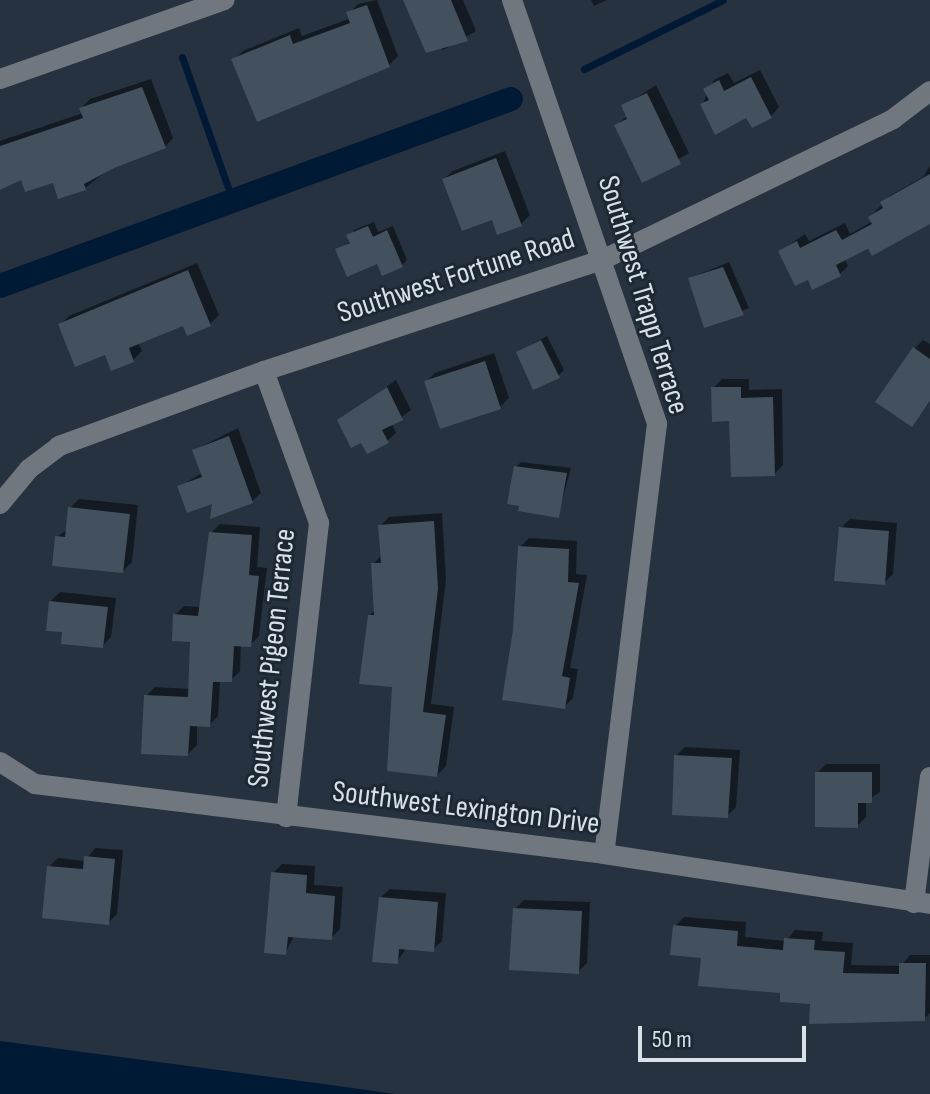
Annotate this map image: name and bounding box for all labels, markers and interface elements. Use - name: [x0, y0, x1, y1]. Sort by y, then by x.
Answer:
- street label: Southwest Trapp Terrace: [590, 172, 696, 418]
- street label: Southwest Fortune Road: [333, 221, 579, 331]
- street label: Southwest Pigeon Terrace: [241, 527, 303, 789]
- street label: Southwest Lexington Drive: [330, 774, 602, 842]
- scale bar: [642, 1010, 810, 1060]
- text: 50 m: [652, 1025, 692, 1054]

